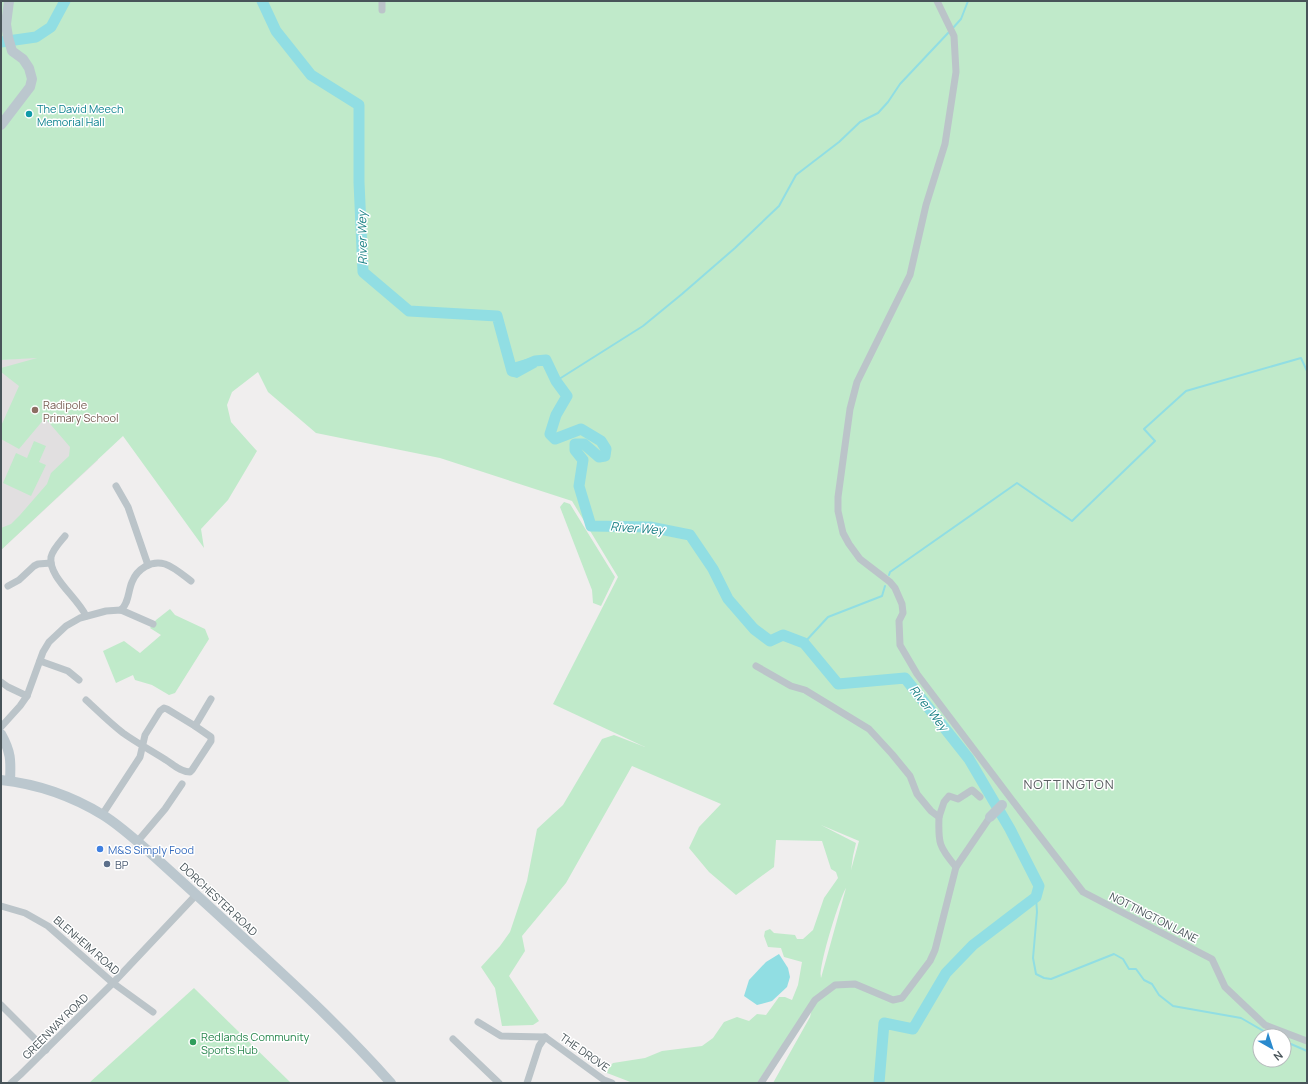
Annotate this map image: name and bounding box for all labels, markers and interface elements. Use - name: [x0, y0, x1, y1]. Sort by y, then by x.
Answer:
- place label: The David Meech Memorial Hall: [37, 101, 124, 129]
- marker: The David Meech Memorial Hall: [24, 109, 34, 119]
- water label: River Wey: [353, 209, 371, 265]
- place label: Radipole Primary School: [43, 397, 119, 425]
- marker: Radipole Primary School: [30, 405, 40, 415]
- water label: River Wey: [610, 518, 666, 538]
- water label: River Wey: [906, 682, 953, 736]
- district label: NOTTINGTON: [1023, 775, 1115, 793]
- place label: M&S Simply Food: [108, 842, 194, 857]
- marker: M&S Simply Food: [95, 844, 105, 854]
- place label: BP: [115, 857, 129, 872]
- marker: BP: [102, 859, 112, 869]
- street label: DORCHESTER ROAD: [177, 859, 261, 939]
- street label: NOTTINGTON LANE: [1107, 888, 1201, 946]
- street label: BLENHEIM ROAD: [51, 912, 123, 978]
- street label: GREENWAY ROAD: [19, 990, 91, 1062]
- north arrow: [1252, 1028, 1292, 1068]
- place label: Redlands Community Sports Hub: [201, 1029, 309, 1057]
- street label: THE DROVE: [557, 1029, 613, 1075]
- marker: Redlands Community Sports Hub: [188, 1037, 198, 1047]
- text: N: [1271, 1048, 1286, 1065]

